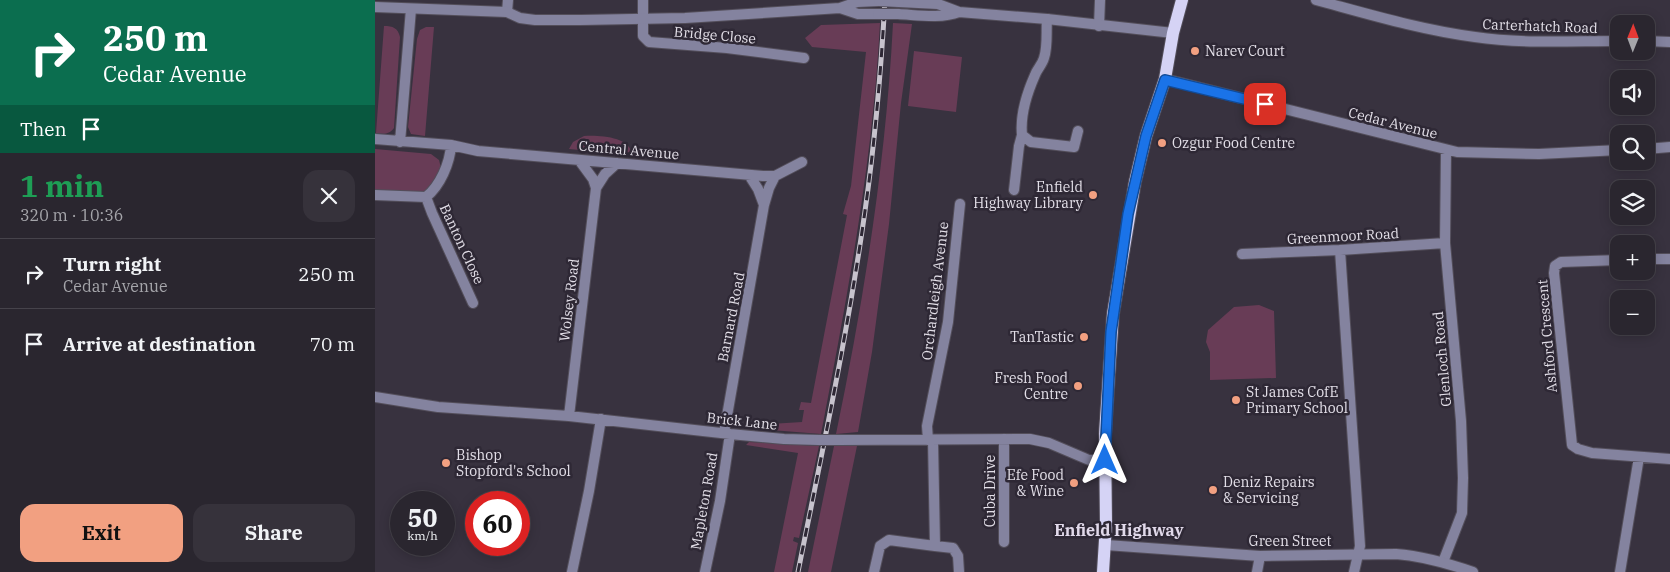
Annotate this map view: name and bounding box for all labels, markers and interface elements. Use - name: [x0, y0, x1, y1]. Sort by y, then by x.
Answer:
- text: 250 m: [103, 15, 208, 61]
- street label: Carterhatch Road: [1482, 15, 1598, 37]
- north arrow: [1610, 15, 1655, 60]
- map controls: [1610, 15, 1655, 335]
- icon: right: [20, 20, 85, 85]
- street label: Bridge Close: [673, 22, 757, 48]
- place label: Narev Court: [1205, 42, 1285, 60]
- marker: Narev Court: [1189, 45, 1201, 57]
- text: Cedar Avenue: [103, 59, 247, 88]
- button: sound: [1610, 70, 1655, 115]
- pin: [1244, 83, 1286, 125]
- icon: arrive: [1251, 90, 1279, 118]
- street label: Cedar Avenue: [1346, 103, 1440, 143]
- icon: arrive: [77, 115, 105, 143]
- text: Then: [20, 117, 67, 141]
- button: search: [1610, 125, 1655, 170]
- place label: Ozgur Food Centre: [1172, 134, 1295, 152]
- street label: Central Avenue: [578, 137, 680, 163]
- marker: Ozgur Food Centre: [1156, 137, 1168, 149]
- text: 1 min: [20, 166, 104, 205]
- button: close: [303, 170, 355, 222]
- place label: Enfield Highway Library: [973, 178, 1084, 212]
- button: layers: [1610, 180, 1655, 225]
- marker: Enfield Highway Library: [1087, 189, 1099, 201]
- street label: Banton Close: [436, 201, 488, 287]
- text: 320 m · 10:36: [20, 205, 123, 225]
- street label: Orchardleigh Avenue: [918, 221, 952, 361]
- street label: Greenmoor Road: [1286, 224, 1400, 248]
- button: +: [1610, 235, 1655, 280]
- text: Turn right: [63, 252, 161, 276]
- street label: Wolsey Road: [555, 257, 583, 342]
- icon: right: [20, 260, 48, 288]
- text: 250 m: [298, 262, 355, 286]
- street label: Barnard Road: [713, 270, 749, 363]
- text: Cedar Avenue: [63, 276, 167, 296]
- street label: Ashford Crescent: [1533, 279, 1561, 393]
- button: −: [1610, 290, 1655, 335]
- street label: Glenloch Road: [1429, 310, 1455, 407]
- place label: TanTastic: [1010, 328, 1074, 346]
- icon: arrive: [20, 330, 48, 358]
- marker: TanTastic: [1078, 331, 1090, 343]
- text: Arrive at destination: [63, 332, 256, 356]
- text: 70 m: [310, 332, 355, 356]
- place label: Fresh Food Centre: [994, 369, 1068, 403]
- marker: Fresh Food Centre: [1072, 380, 1084, 392]
- place label: St James CofE Primary School: [1246, 383, 1348, 417]
- marker: St James CofE Primary School: [1230, 394, 1242, 406]
- street label: Brick Lane: [706, 408, 778, 434]
- position arrow: [1078, 433, 1130, 485]
- place label: Bishop Stopford's School: [456, 446, 571, 480]
- street label: Mapleton Road: [687, 450, 722, 551]
- street label: Cuba Drive: [981, 455, 999, 527]
- marker: Bishop Stopford's School: [440, 457, 452, 469]
- place label: Efe Food & Wine: [1007, 466, 1064, 500]
- place label: Deniz Repairs & Servicing: [1223, 473, 1315, 507]
- marker: Efe Food & Wine: [1068, 477, 1080, 489]
- marker: Deniz Repairs & Servicing: [1207, 484, 1219, 496]
- speed limit sign: 60: [465, 491, 530, 556]
- text: 50: [407, 501, 438, 534]
- button: Exit: [20, 504, 183, 562]
- button: Share: [193, 504, 355, 562]
- district label: Enfield Highway: [1054, 520, 1185, 540]
- text: km/h: [407, 528, 438, 543]
- street label: Green Street: [1249, 532, 1331, 550]

